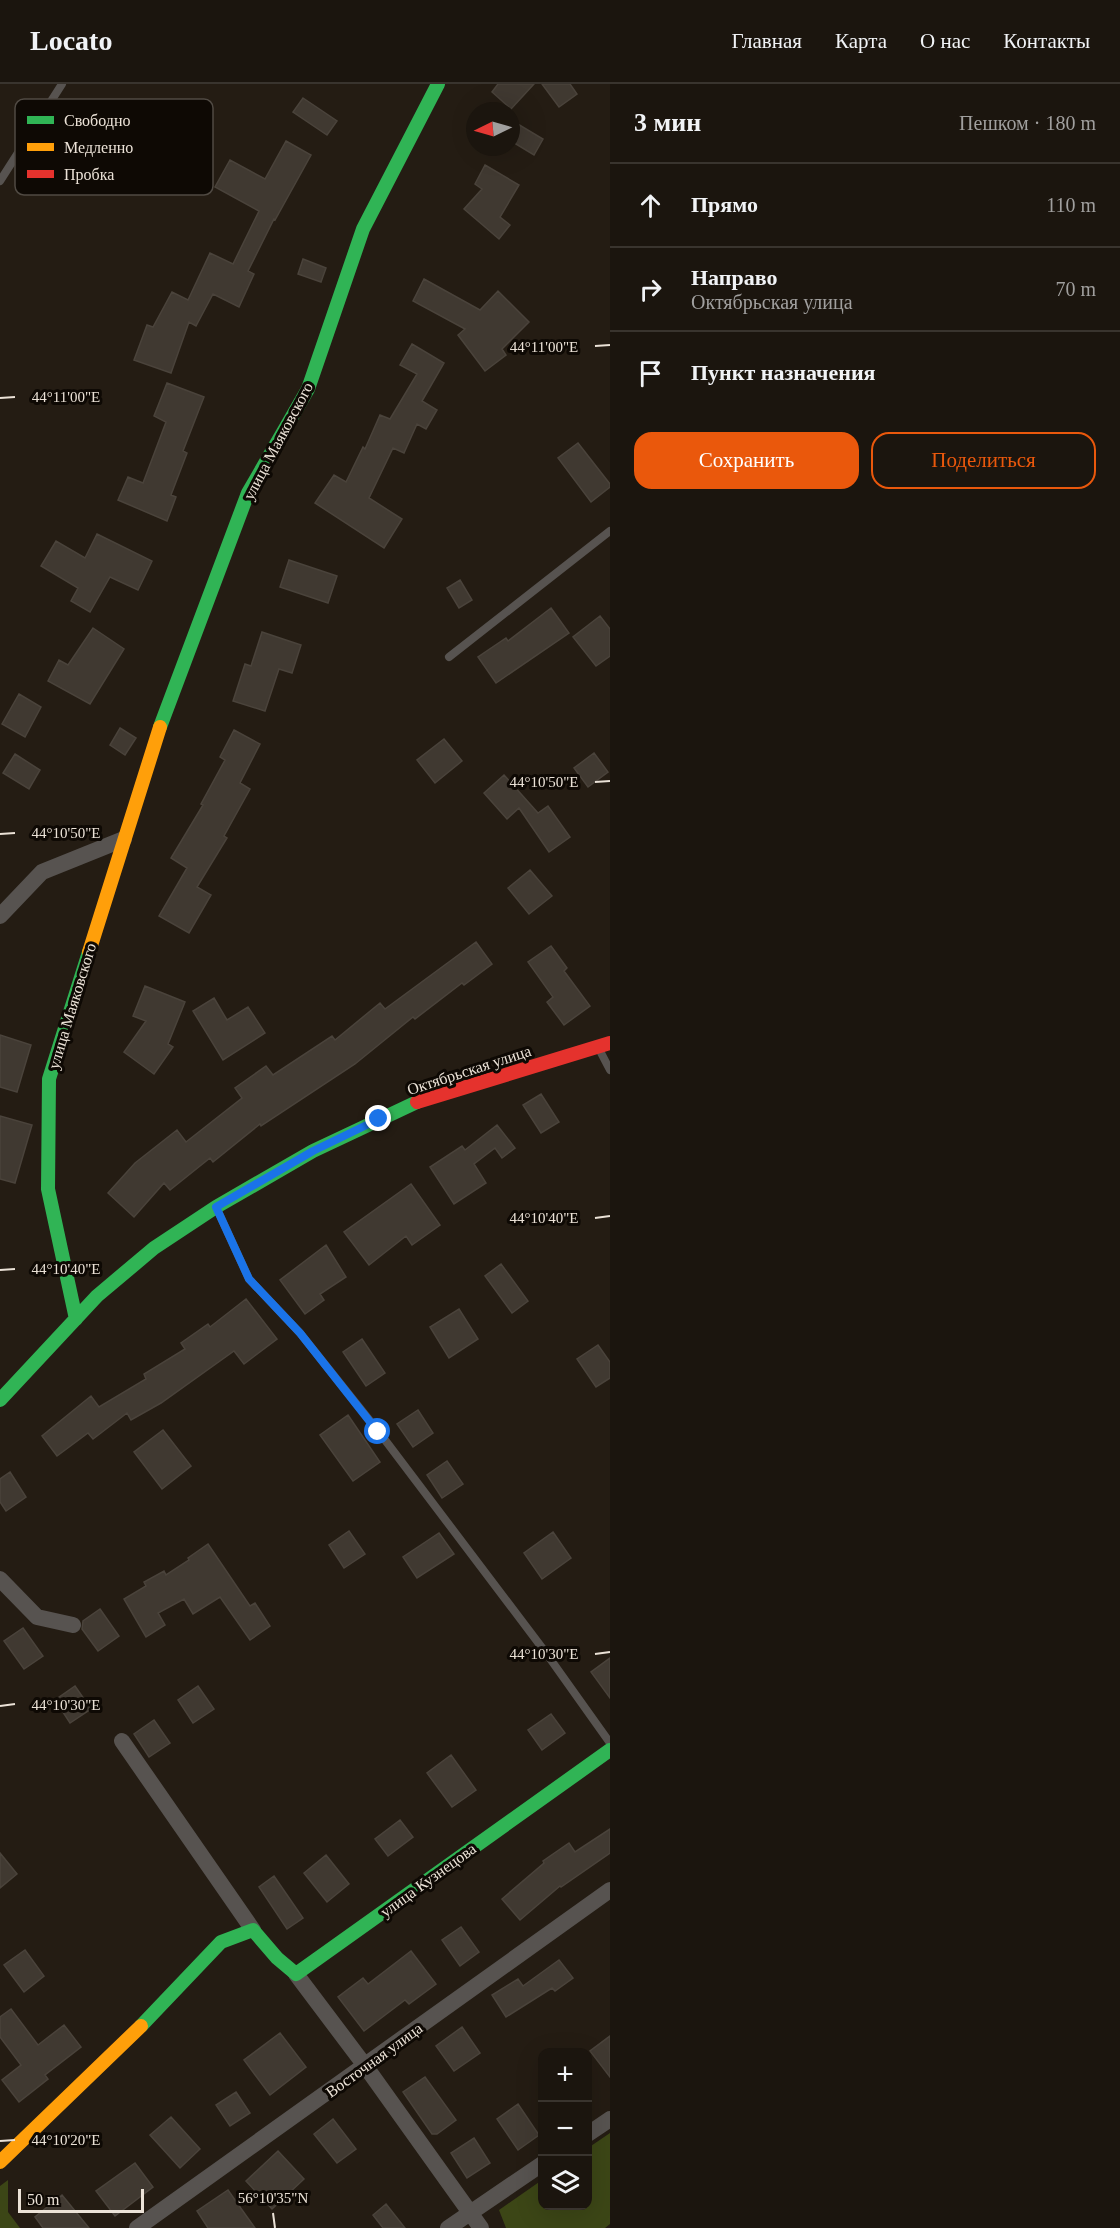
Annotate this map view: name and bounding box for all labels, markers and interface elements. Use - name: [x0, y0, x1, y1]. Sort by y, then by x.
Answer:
- text: Locato: [30, 25, 112, 56]
- text: Главная: [732, 29, 802, 53]
- text: Карта: [835, 29, 887, 53]
- text: О нас: [920, 29, 970, 53]
- text: Контакты: [1003, 29, 1090, 53]
- legend: [15, 99, 213, 195]
- north arrow: [466, 102, 520, 156]
- text: 3 мин: [634, 108, 701, 137]
- text: Свободно: [64, 112, 131, 130]
- text: Пешком · 180 m: [959, 112, 1096, 134]
- text: Медленно: [64, 139, 133, 157]
- text: Пробка: [64, 166, 114, 184]
- icon: ahead: [634, 189, 667, 222]
- text: Прямо: [691, 192, 758, 217]
- text: 110 m: [1046, 194, 1096, 216]
- text: Направо: [691, 265, 777, 290]
- icon: right: [634, 273, 667, 306]
- text: 70 m: [1055, 278, 1096, 300]
- text: Октябрьская улица: [691, 291, 853, 313]
- text: 44°11'00"E: [510, 339, 578, 355]
- icon: arrive: [634, 357, 667, 390]
- text: Пункт назначения: [691, 360, 876, 385]
- street label: улица Маяковского: [240, 379, 317, 503]
- text: 44°11'00"E: [32, 389, 100, 405]
- button: Сохранить: [634, 432, 859, 489]
- button: Поделиться: [871, 432, 1096, 489]
- text: 44°10'50"E: [510, 774, 579, 790]
- text: 44°10'50"E: [32, 825, 101, 841]
- street label: улица Маяковского: [45, 941, 100, 1071]
- street label: Октябрьская улица: [405, 1042, 533, 1099]
- route end: [365, 1105, 391, 1131]
- text: 44°10'40"E: [510, 1210, 579, 1226]
- text: 44°10'40"E: [32, 1261, 101, 1277]
- route start: [364, 1418, 390, 1444]
- text: 44°10'30"E: [510, 1646, 579, 1662]
- text: 44°10'30"E: [32, 1697, 101, 1713]
- street label: улица Кузнецова: [377, 1840, 480, 1921]
- street label: Восточная улица: [322, 2019, 426, 2102]
- map controls: [538, 2048, 592, 2210]
- button: +: [538, 2048, 592, 2102]
- button: −: [538, 2102, 592, 2156]
- text: 44°10'20"E: [32, 2132, 101, 2148]
- button: layers: [538, 2156, 592, 2210]
- scale bar: [18, 2186, 144, 2214]
- text: 56°10'35"N: [238, 2190, 308, 2206]
- text: 50 m: [27, 2191, 59, 2208]

